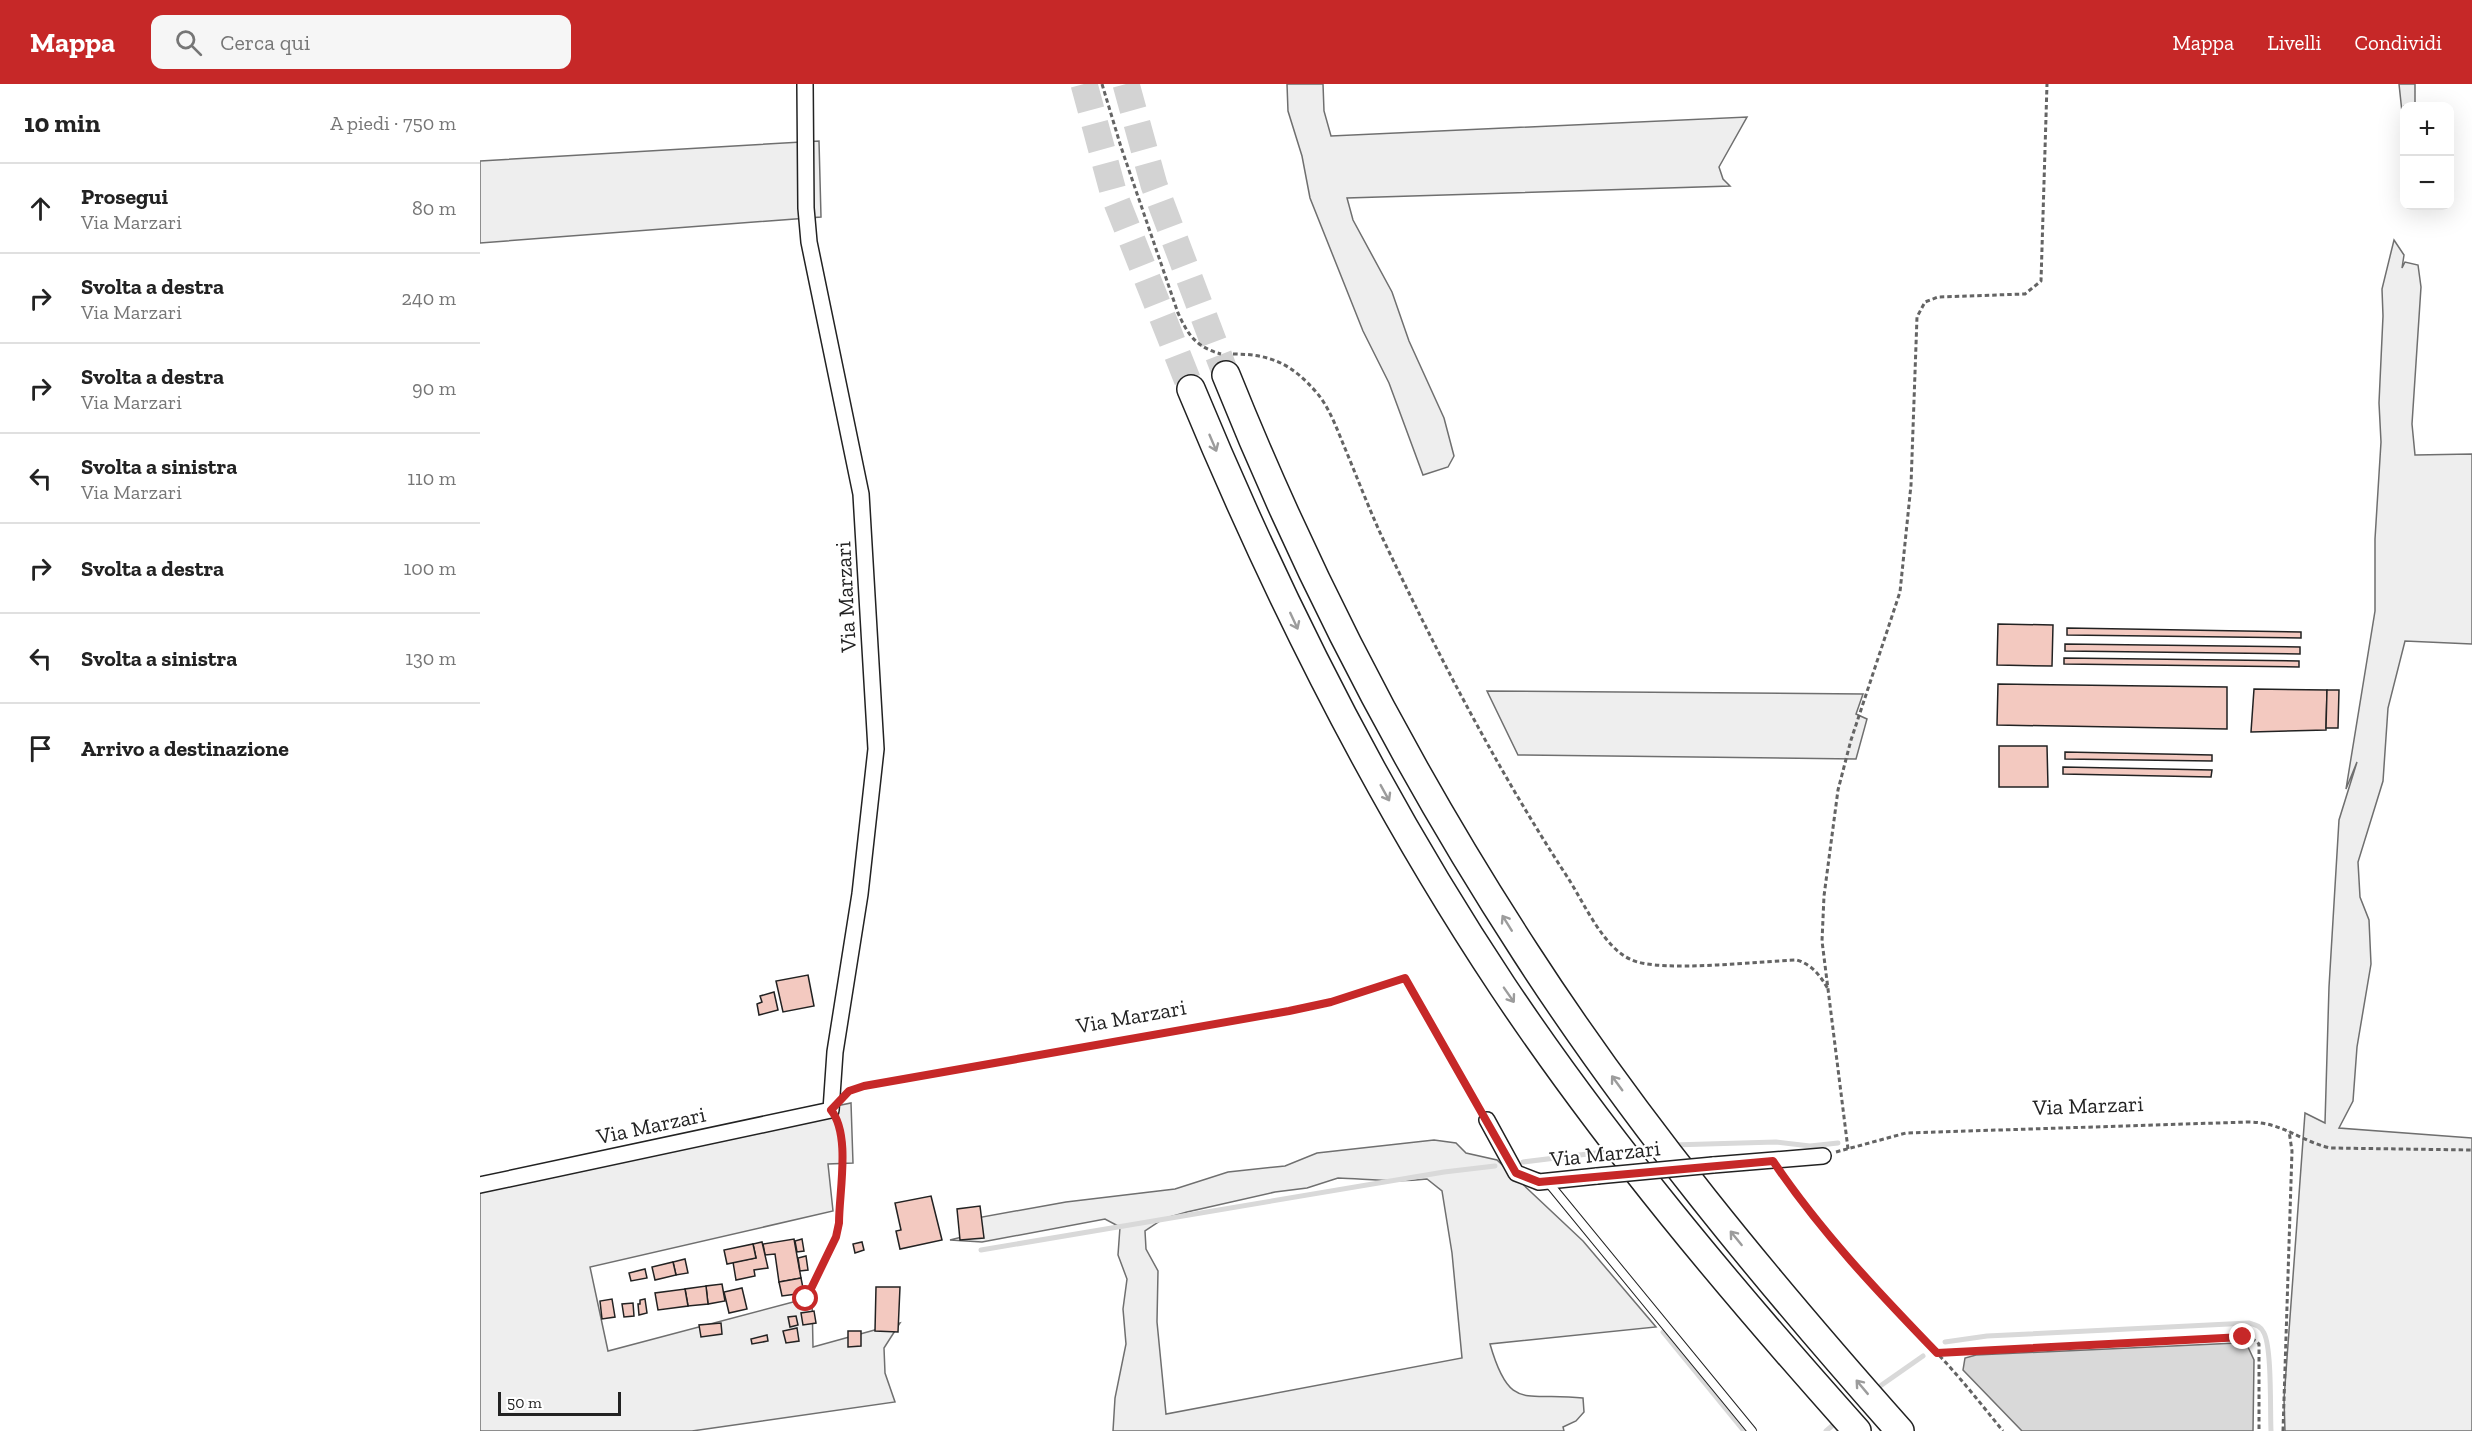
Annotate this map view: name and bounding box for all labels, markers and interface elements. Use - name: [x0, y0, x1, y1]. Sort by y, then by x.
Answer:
- search box: [151, 15, 571, 69]
- text: Mappa: [30, 26, 115, 59]
- icon: search: [172, 26, 205, 59]
- text: Cerca qui: [220, 29, 310, 56]
- text: Mappa: [2172, 30, 2234, 55]
- text: Livelli: [2267, 30, 2322, 55]
- text: Condividi: [2355, 30, 2442, 55]
- map controls: [2400, 102, 2454, 210]
- button: +: [2400, 102, 2454, 156]
- text: 10 min: [24, 107, 100, 139]
- text: A piedi · 750 m: [330, 111, 456, 135]
- button: −: [2400, 156, 2454, 210]
- text: Prosegui: [81, 183, 168, 210]
- icon: ahead: [24, 192, 57, 225]
- text: 80 m: [412, 196, 456, 220]
- text: Via Marzari: [81, 210, 182, 234]
- text: Svolta a destra: [81, 273, 224, 300]
- icon: right: [24, 282, 57, 315]
- text: 240 m: [402, 286, 456, 310]
- text: Via Marzari: [81, 300, 182, 324]
- text: Svolta a destra: [81, 363, 224, 390]
- icon: right: [24, 372, 57, 405]
- text: 90 m: [412, 376, 456, 400]
- text: Via Marzari: [81, 390, 182, 414]
- one-way arrow: [1208, 433, 1219, 452]
- text: Svolta a sinistra: [81, 453, 237, 480]
- icon: left: [24, 462, 57, 495]
- text: 110 m: [407, 466, 456, 490]
- text: Via Marzari: [81, 480, 182, 504]
- street label: Via Marzari: [829, 541, 862, 654]
- icon: right: [24, 552, 57, 585]
- text: Svolta a destra: [81, 555, 224, 582]
- text: 100 m: [403, 556, 456, 580]
- one-way arrow: [1288, 611, 1300, 629]
- icon: left: [24, 642, 57, 675]
- text: Svolta a sinistra: [81, 645, 237, 672]
- text: 130 m: [405, 646, 456, 670]
- icon: arrive: [24, 732, 57, 765]
- text: Arrivo a destinazione: [81, 735, 289, 762]
- one-way arrow: [1379, 784, 1391, 801]
- one-way arrow: [1500, 915, 1512, 932]
- one-way arrow: [1503, 986, 1515, 1003]
- street label: Via Marzari: [1073, 994, 1188, 1040]
- one-way arrow: [1611, 1076, 1623, 1092]
- street label: Via Marzari: [2031, 1090, 2144, 1121]
- street label: Via Marzari: [593, 1101, 708, 1150]
- street label: Via Marzari: [1548, 1134, 1662, 1173]
- one-way arrow: [1729, 1231, 1743, 1246]
- route start: [792, 1285, 818, 1311]
- route end: [2229, 1323, 2255, 1349]
- one-way arrow: [1855, 1379, 1868, 1395]
- scale bar: [498, 1389, 621, 1416]
- text: 50 m: [507, 1393, 542, 1412]

